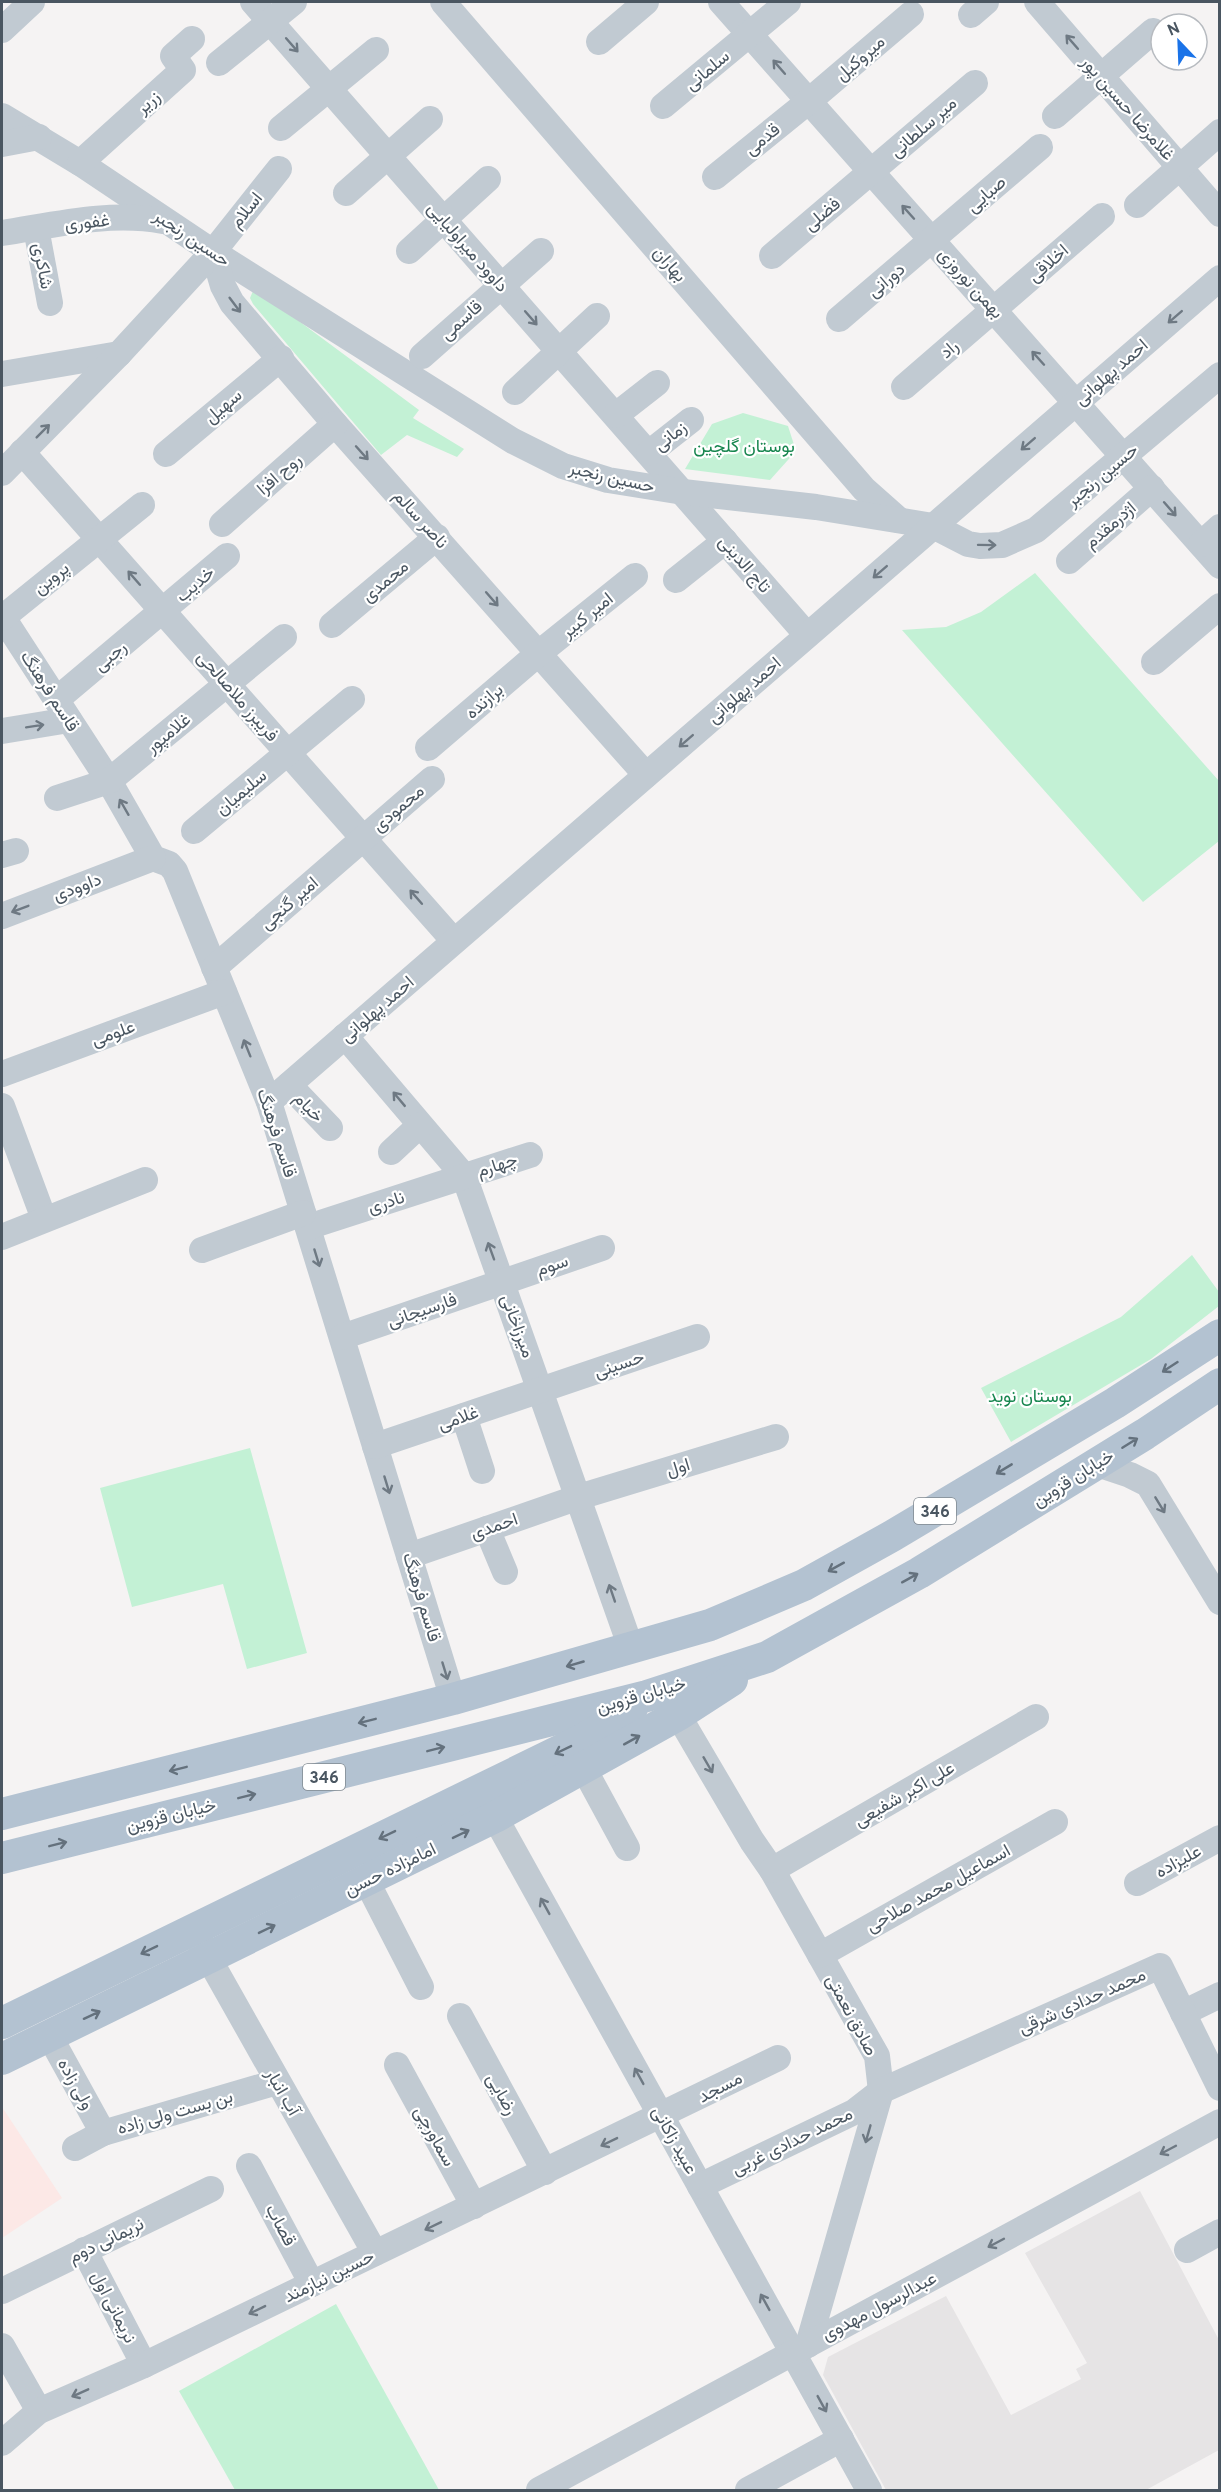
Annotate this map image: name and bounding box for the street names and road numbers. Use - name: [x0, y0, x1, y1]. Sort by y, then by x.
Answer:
- street label: میروکیل: [831, 31, 891, 87]
- street label: سلمانی: [681, 46, 735, 97]
- street label: غلامرضا حسین پور: [1074, 51, 1179, 166]
- street label: زریر: [131, 86, 166, 121]
- street label: میر سلطانی: [886, 93, 962, 164]
- street label: قدمی: [740, 119, 786, 162]
- street label: صبایی: [962, 171, 1012, 219]
- street label: اسلام: [226, 188, 269, 234]
- street label: فضلی: [800, 193, 846, 237]
- street label: داوود میراولیایی: [421, 198, 512, 298]
- street label: حسین رنجبر: [148, 205, 234, 273]
- street label: غفوری: [63, 210, 111, 237]
- street label: اخلاقی: [1024, 240, 1074, 288]
- street label: شاکری: [26, 241, 57, 291]
- street label: بهاران: [647, 242, 691, 288]
- street label: بهمن نوروزی: [932, 244, 1008, 324]
- street label: دورانی: [863, 259, 911, 304]
- street label: قاسمی: [436, 296, 488, 346]
- street label: احمد پهلوانی: [1070, 335, 1154, 412]
- street label: راد: [936, 336, 964, 365]
- street label: سهیل: [200, 385, 248, 430]
- street label: زمانی: [650, 417, 692, 457]
- street label: حسین رنجبر: [1061, 439, 1144, 514]
- street label: روح افزا: [253, 449, 307, 501]
- street label: حسین رنجبر: [566, 457, 657, 499]
- street label: ناصر سالم: [387, 486, 452, 554]
- street label: اژدرمقدم: [1080, 497, 1142, 555]
- street label: تاج الدینی: [712, 531, 775, 599]
- street label: محمدی: [358, 556, 414, 608]
- street label: پروین: [29, 558, 75, 601]
- street label: خدیب: [172, 562, 220, 608]
- street label: امیر کبیر: [556, 588, 619, 645]
- street label: رجبی: [90, 637, 132, 678]
- street label: قاسم فرهنگ: [14, 647, 83, 737]
- street label: فریبرز ملاصالحی: [191, 647, 283, 747]
- street label: احمد پهلوانی: [703, 653, 787, 730]
- street label: برازنده: [461, 679, 509, 725]
- street label: غلامپور: [141, 709, 196, 760]
- street label: سلیمیان: [212, 765, 272, 821]
- street label: محمودی: [368, 780, 430, 838]
- street label: داوودی: [50, 869, 105, 908]
- street label: امیر گنجی: [256, 872, 324, 936]
- street label: احمد پهلوانی: [336, 972, 420, 1049]
- street label: علومی: [89, 1016, 138, 1053]
- street label: قاسم فرهنگ: [250, 1086, 301, 1181]
- street label: خیام: [288, 1088, 328, 1128]
- street label: چهارم: [474, 1149, 521, 1184]
- street label: نادری: [365, 1187, 408, 1220]
- street label: سوم: [533, 1250, 572, 1283]
- street label: فارسیجانی: [385, 1289, 460, 1334]
- street label: میرزاخانی: [494, 1292, 539, 1362]
- street label: حسینی: [591, 1346, 648, 1385]
- street label: غلامی: [435, 1402, 482, 1437]
- street label: خیابان قزوین: [1029, 1445, 1119, 1513]
- street label: اول: [664, 1454, 693, 1483]
- road number: 346: [914, 1498, 956, 1524]
- street label: احمدی: [468, 1509, 521, 1546]
- street label: قاسم فرهنگ: [396, 1550, 445, 1645]
- street label: خیابان قزوین: [594, 1673, 689, 1720]
- street label: علی اکبر شفیعی: [850, 1757, 959, 1833]
- road number: 346: [303, 1764, 345, 1790]
- street label: خیابان قزوین: [124, 1794, 219, 1839]
- street label: امامزاده حسن: [341, 1838, 440, 1902]
- street label: اسماعیل محمد صلاحی: [862, 1840, 1015, 1939]
- street label: علیزاده: [1152, 1840, 1206, 1884]
- street label: محمد حدادی شرقی: [1015, 1964, 1150, 2041]
- street label: صادق نعمتی: [820, 1971, 882, 2060]
- street label: ولی زاده: [51, 2055, 98, 2114]
- street label: آب انبار: [259, 2064, 305, 2122]
- street label: مسجد: [695, 2068, 747, 2109]
- street label: رضایی: [480, 2070, 521, 2120]
- street label: بن بست ولی زاده: [115, 2086, 236, 2141]
- street label: سماورچی: [408, 2102, 460, 2171]
- street label: عبید زاکانی: [646, 2103, 702, 2179]
- street label: محمد حدادی غربی: [728, 2103, 857, 2182]
- street label: قصاب: [259, 2201, 300, 2251]
- street label: نریمانی دوم: [65, 2213, 148, 2269]
- street label: حسین نیازمند: [281, 2246, 379, 2309]
- street label: عبدالرسول مهدوی: [818, 2267, 941, 2347]
- street label: نریمانی اول: [85, 2268, 140, 2347]

